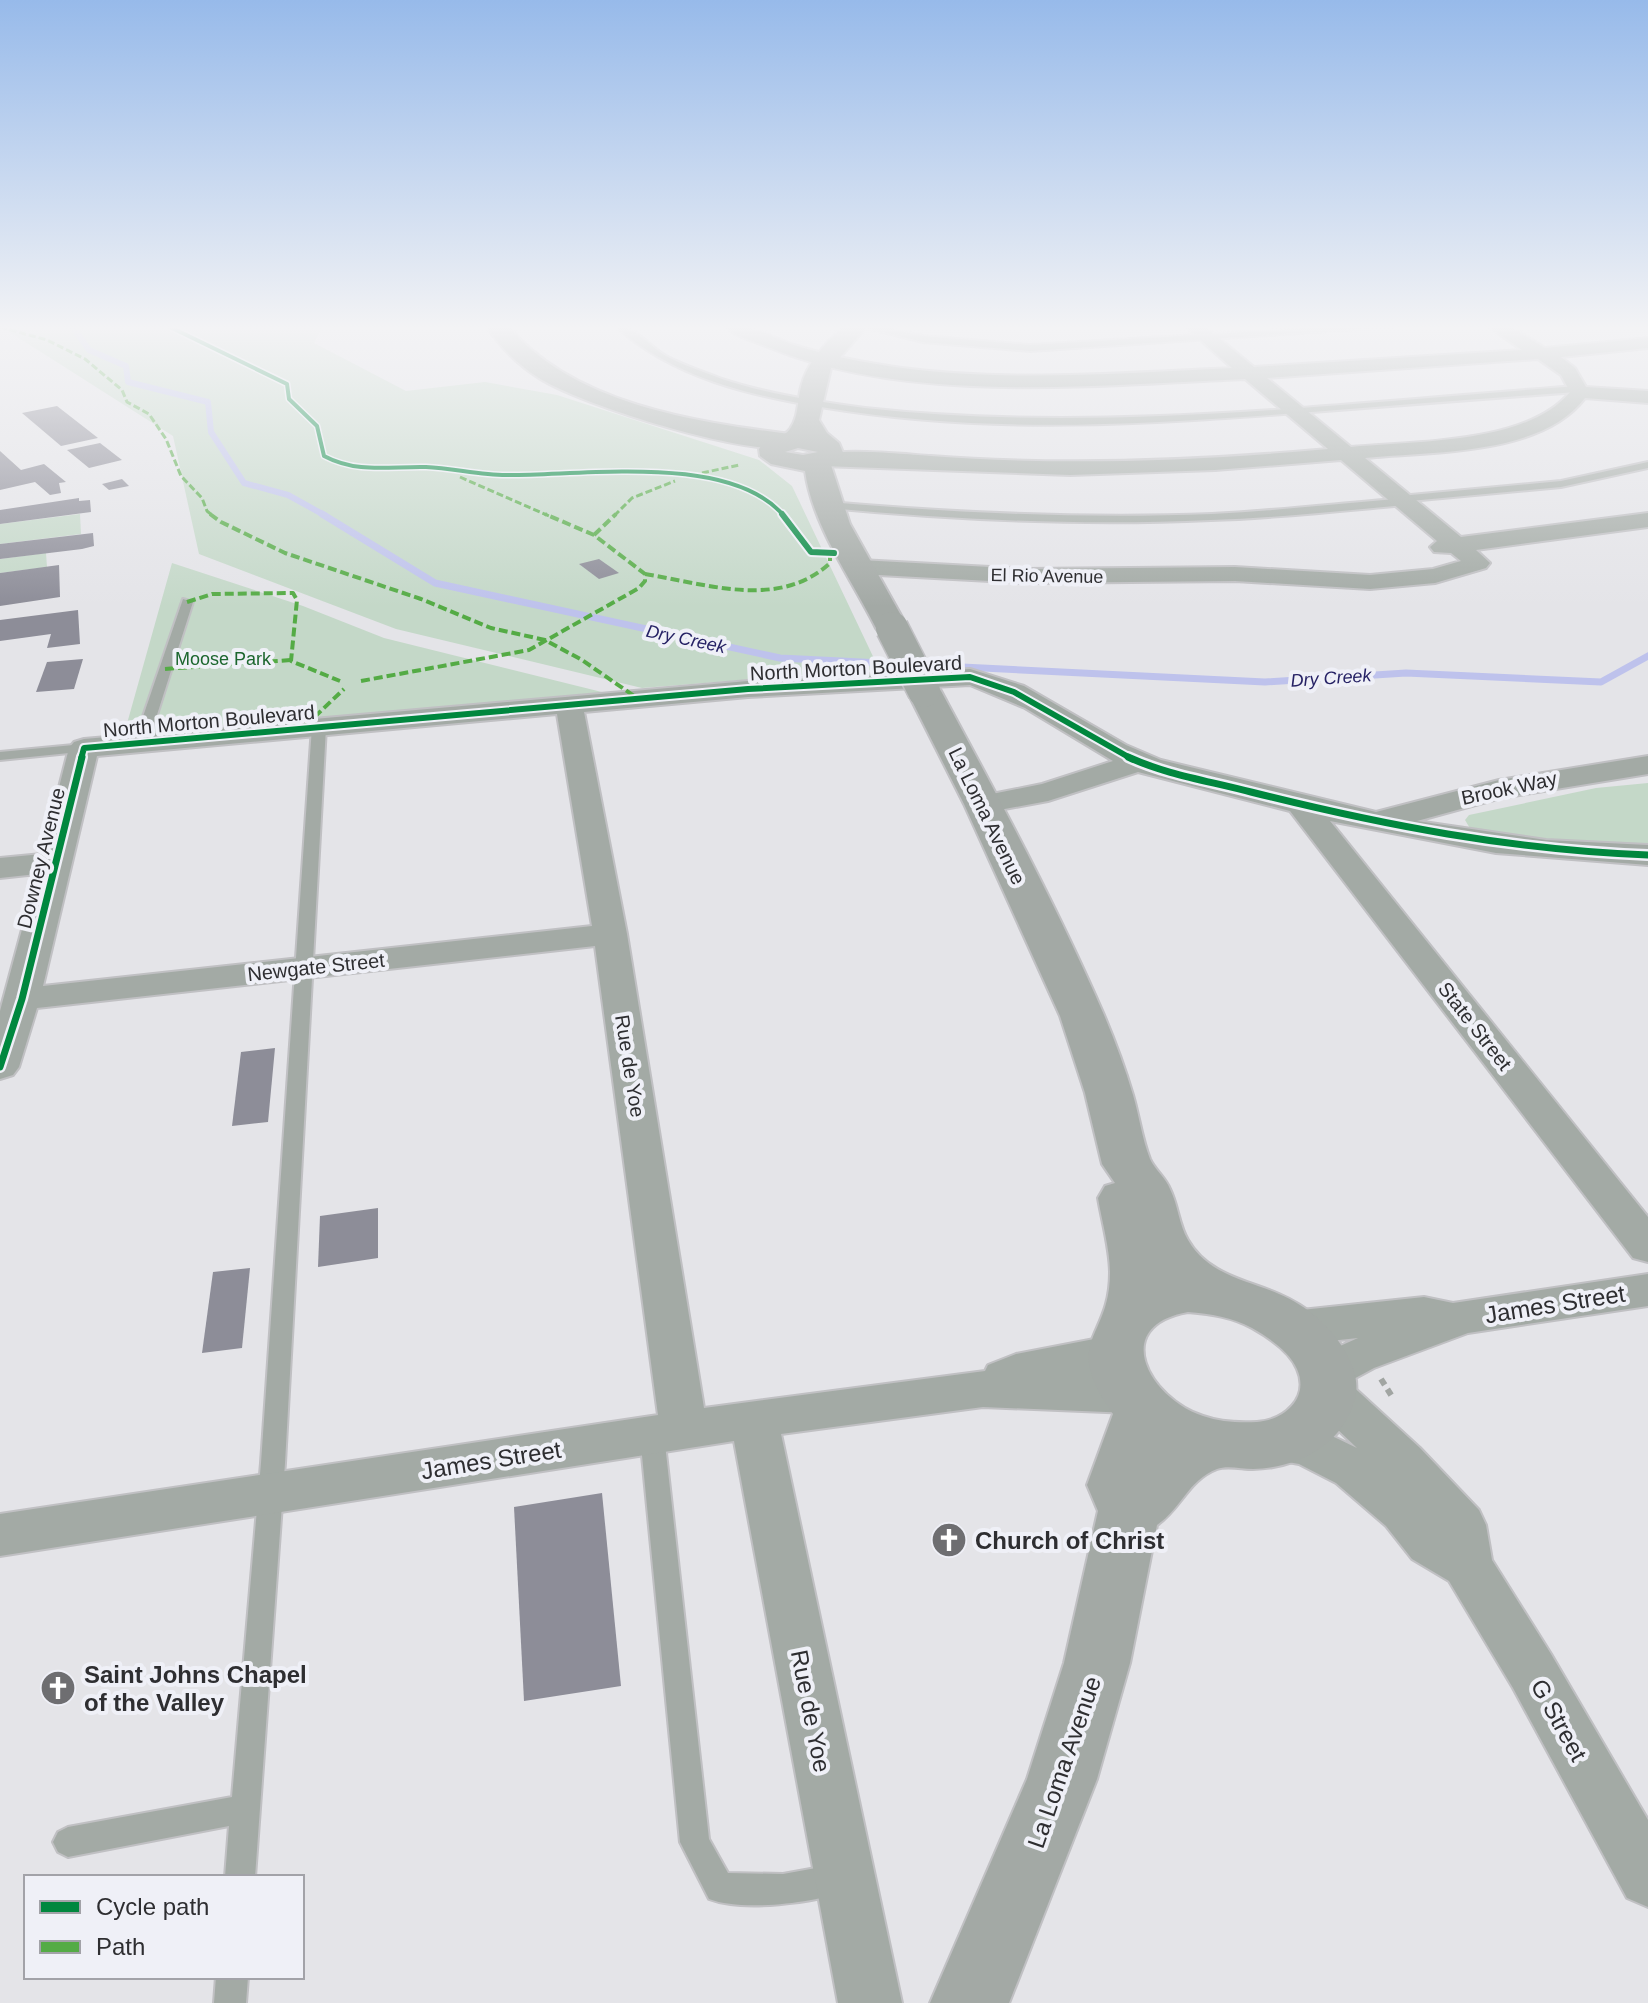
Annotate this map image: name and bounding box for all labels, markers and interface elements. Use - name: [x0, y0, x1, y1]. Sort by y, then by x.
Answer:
- street label: El Rio Avenue: [990, 565, 1104, 587]
- water label: Dry Creek: [644, 621, 729, 657]
- park label: Moose Park: [175, 649, 272, 669]
- street label: North Morton Boulevard: [749, 651, 963, 685]
- water label: Dry Creek: [1290, 665, 1373, 691]
- street label: North Morton Boulevard: [102, 701, 316, 741]
- street label: La Loma Avenue: [944, 744, 1030, 888]
- street label: Brook Way: [1459, 767, 1559, 809]
- street label: Downey Avenue: [13, 785, 69, 931]
- street label: Newgate Street: [246, 949, 386, 985]
- street label: State Street: [1434, 978, 1516, 1075]
- street label: Rue de Yoe: [611, 1013, 649, 1119]
- street label: James Street: [1483, 1280, 1627, 1328]
- street label: James Street: [419, 1436, 563, 1484]
- church icon: Church of Christ: [930, 1521, 968, 1559]
- place label: Church of Christ: [975, 1527, 1164, 1554]
- street label: Rue de Yoe: [786, 1648, 836, 1774]
- place label: Saint Johns Chapel of the Valley: [84, 1661, 307, 1716]
- church icon: Saint Johns Chapel of the Valley: [39, 1669, 77, 1707]
- street label: La Loma Avenue: [1022, 1673, 1106, 1851]
- street label: G Street: [1526, 1674, 1593, 1766]
- legend: [24, 1875, 304, 1979]
- text: Cycle path: [96, 1893, 209, 1920]
- text: Path: [96, 1933, 145, 1960]

